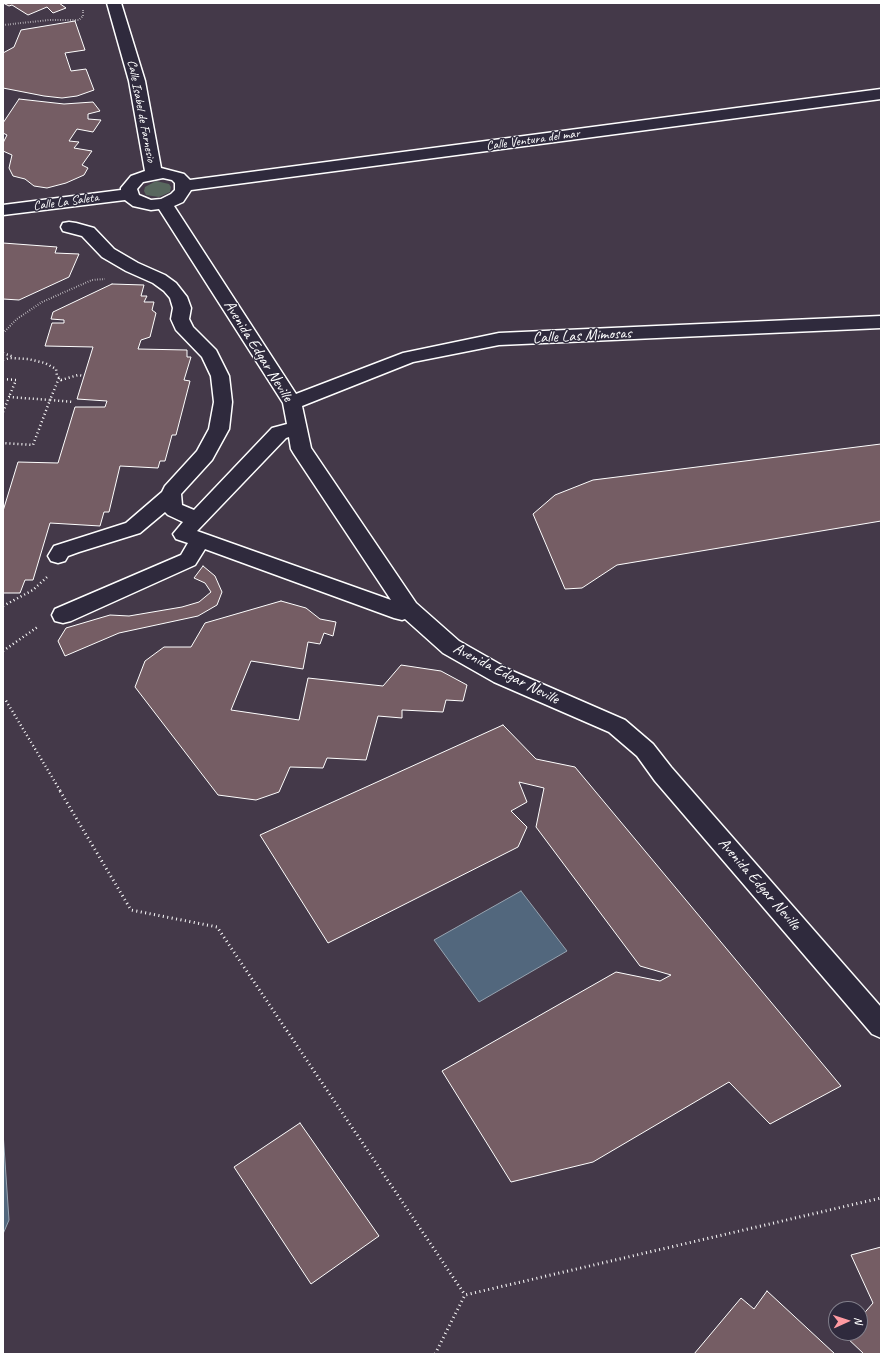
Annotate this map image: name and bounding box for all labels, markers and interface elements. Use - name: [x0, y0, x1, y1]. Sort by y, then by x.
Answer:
- street label: Calle Isabel de Farnesio: [123, 59, 159, 163]
- street label: Calle Ventura del mar: [485, 126, 581, 154]
- street label: Calle La Saleta: [32, 190, 100, 214]
- street label: Avenida Edgar Neville: [219, 297, 297, 405]
- street label: Calle Las Mimosas: [532, 324, 632, 348]
- street label: Avenida Edgar Neville: [450, 639, 562, 709]
- street label: Avenida Edgar Neville: [714, 834, 804, 934]
- north arrow: [828, 1301, 868, 1341]
- text: N: [852, 1317, 866, 1324]

